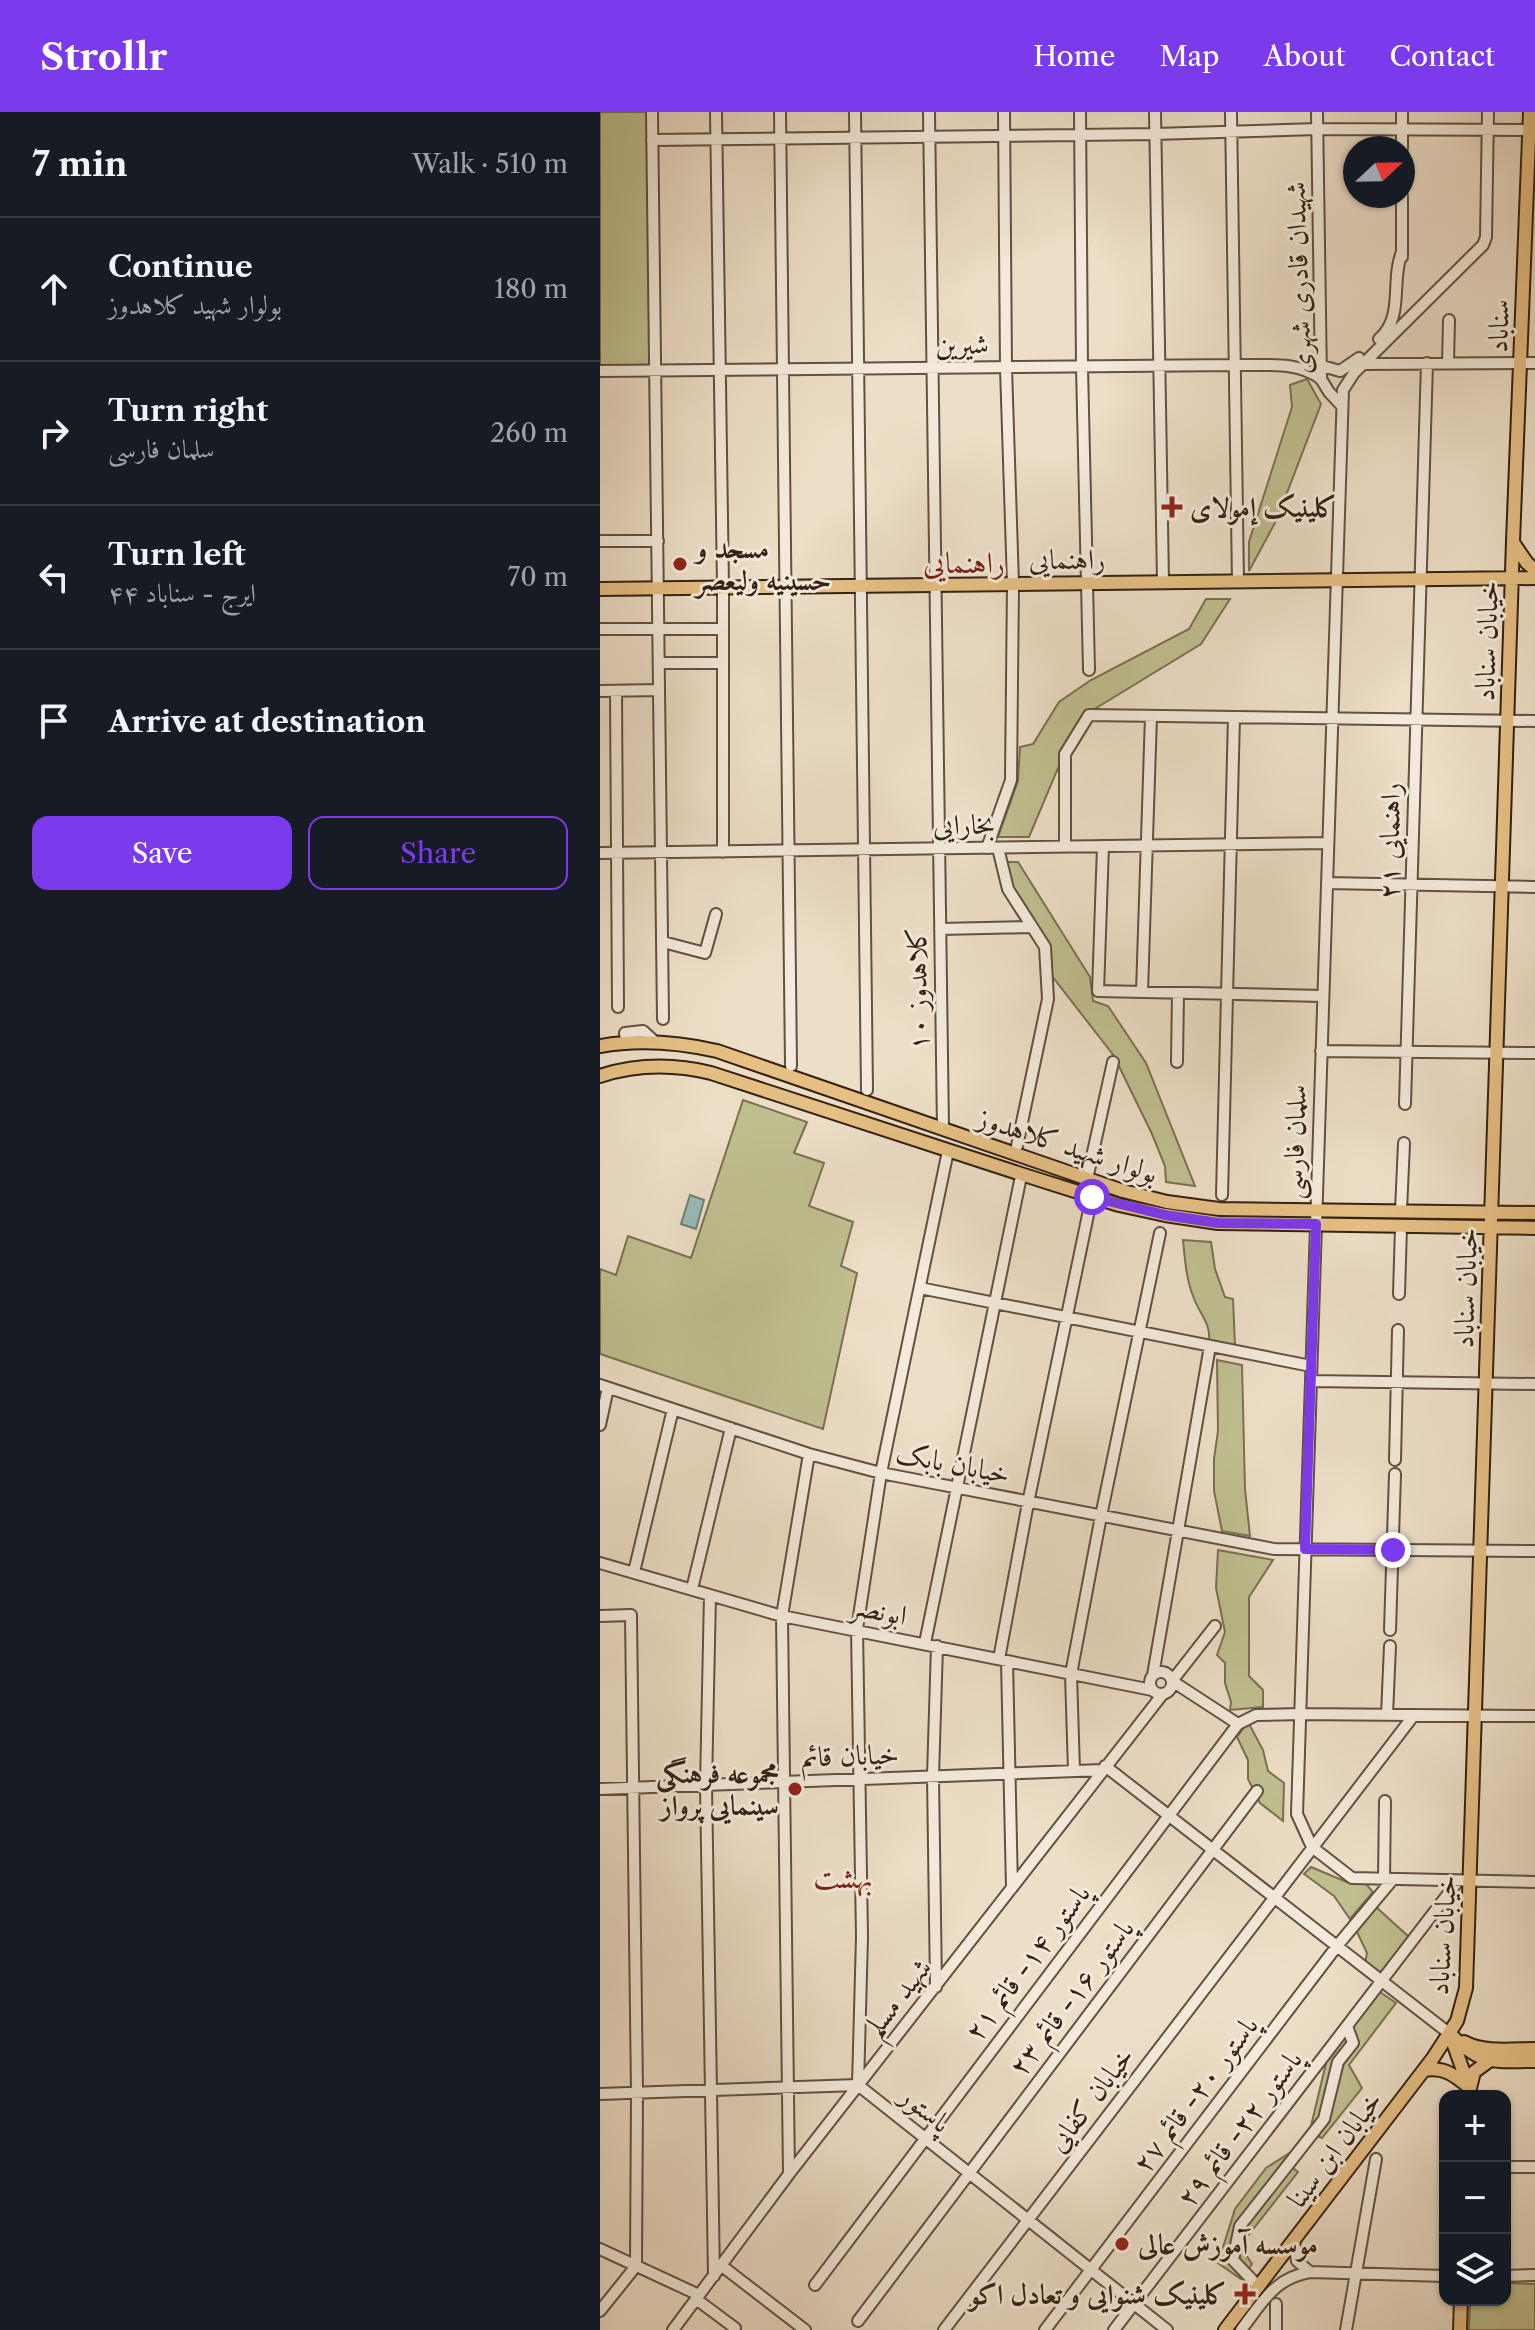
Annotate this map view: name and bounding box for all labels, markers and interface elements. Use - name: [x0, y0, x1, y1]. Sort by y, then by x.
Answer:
- text: Strollr: [40, 33, 167, 80]
- text: Home: [1033, 39, 1115, 73]
- text: Map: [1159, 39, 1219, 73]
- text: About: [1263, 39, 1345, 73]
- text: Contact: [1389, 39, 1495, 73]
- north arrow: [1343, 136, 1415, 208]
- text: 7 min: [32, 143, 128, 185]
- text: Walk · 510 m: [412, 148, 568, 180]
- street label: شهیدان قادری شهری: [1278, 181, 1320, 375]
- text: Continue: [108, 248, 253, 285]
- icon: ahead: [32, 267, 76, 311]
- text: 180 m: [494, 273, 568, 305]
- text: بولوار شهید کلاهدوز: [108, 289, 282, 321]
- street label: سناباد: [1480, 299, 1516, 353]
- street label: شیرین: [935, 327, 989, 361]
- text: Turn right: [108, 392, 268, 429]
- icon: right: [32, 411, 76, 455]
- text: 260 m: [490, 417, 568, 449]
- text: سلمان فارسی: [108, 433, 215, 465]
- place label: کلینیک إمولای: [1190, 490, 1337, 526]
- marker: کلینیک إمولای: [1161, 496, 1183, 518]
- place label: مسجد و حسینیه ولیعصر: [693, 531, 831, 599]
- text: Turn left: [108, 536, 245, 573]
- street label: راهنمایی: [1029, 542, 1105, 578]
- district label: راهنمایی: [923, 544, 1005, 583]
- icon: left: [32, 555, 76, 599]
- marker: مسجد و حسینیه ولیعصر: [671, 555, 689, 573]
- text: 70 m: [508, 561, 568, 593]
- text: ایرج - سناباد ۴۴: [108, 577, 256, 609]
- street label: خیابان سناباد: [1467, 580, 1505, 702]
- icon: arrive: [32, 699, 76, 743]
- text: Arrive at destination: [108, 703, 426, 740]
- street label: راهنمایی ۲۱: [1371, 782, 1409, 900]
- street label: بخارایی: [933, 806, 995, 844]
- button: Save: [32, 816, 292, 890]
- button: Share: [308, 816, 568, 890]
- street label: کلاهدوز ۱۰: [899, 927, 935, 1051]
- street label: سلمان فارسی: [1275, 1084, 1316, 1200]
- street label: بولوار شهید کلاهدوز: [970, 1099, 1162, 1192]
- route start: [1074, 1179, 1110, 1215]
- street label: خیابان سناباد: [1446, 1227, 1484, 1349]
- street label: خیابان بابک: [893, 1435, 1013, 1491]
- route end: [1375, 1532, 1411, 1568]
- street label: ابونصر: [845, 1587, 910, 1634]
- street label: خیابان قائم: [800, 1736, 900, 1782]
- place label: مجموعه فرهنگی سینمایی پرواز: [656, 1756, 779, 1825]
- marker: مجموعه فرهنگی سینمایی پرواز: [786, 1780, 804, 1798]
- district label: بهشت: [813, 1859, 873, 1897]
- street label: خیابان سناباد: [1421, 1874, 1463, 1996]
- street label: پاستور ۱۴- قائم ۲۱: [957, 1876, 1104, 2052]
- street label: پاستور ۱۶- قائم ۲۳: [1001, 1911, 1148, 2087]
- street label: شهید مسلم: [856, 1951, 948, 2050]
- street label: پاستور ۲۰- قائم ۲۷: [1125, 2008, 1272, 2184]
- street label: خیابان کفایی: [1039, 2040, 1142, 2159]
- street label: پاستور ۲۲- قائم ۲۹: [1169, 2042, 1316, 2218]
- street label: پاستور: [889, 2076, 959, 2144]
- street label: خیابان ابن سینا: [1279, 2084, 1389, 2214]
- map controls: [1439, 2090, 1511, 2306]
- button: +: [1439, 2090, 1511, 2162]
- button: −: [1439, 2162, 1511, 2234]
- place label: موسسه آموزش عالی: [1137, 2227, 1318, 2262]
- button: layers: [1439, 2234, 1511, 2306]
- marker: موسسه آموزش عالی: [1113, 2235, 1131, 2253]
- place label: کلینیک شنوایی و تعادل اکو: [966, 2277, 1227, 2314]
- marker: کلینیک شنوایی و تعادل اکو: [1234, 2283, 1256, 2305]

